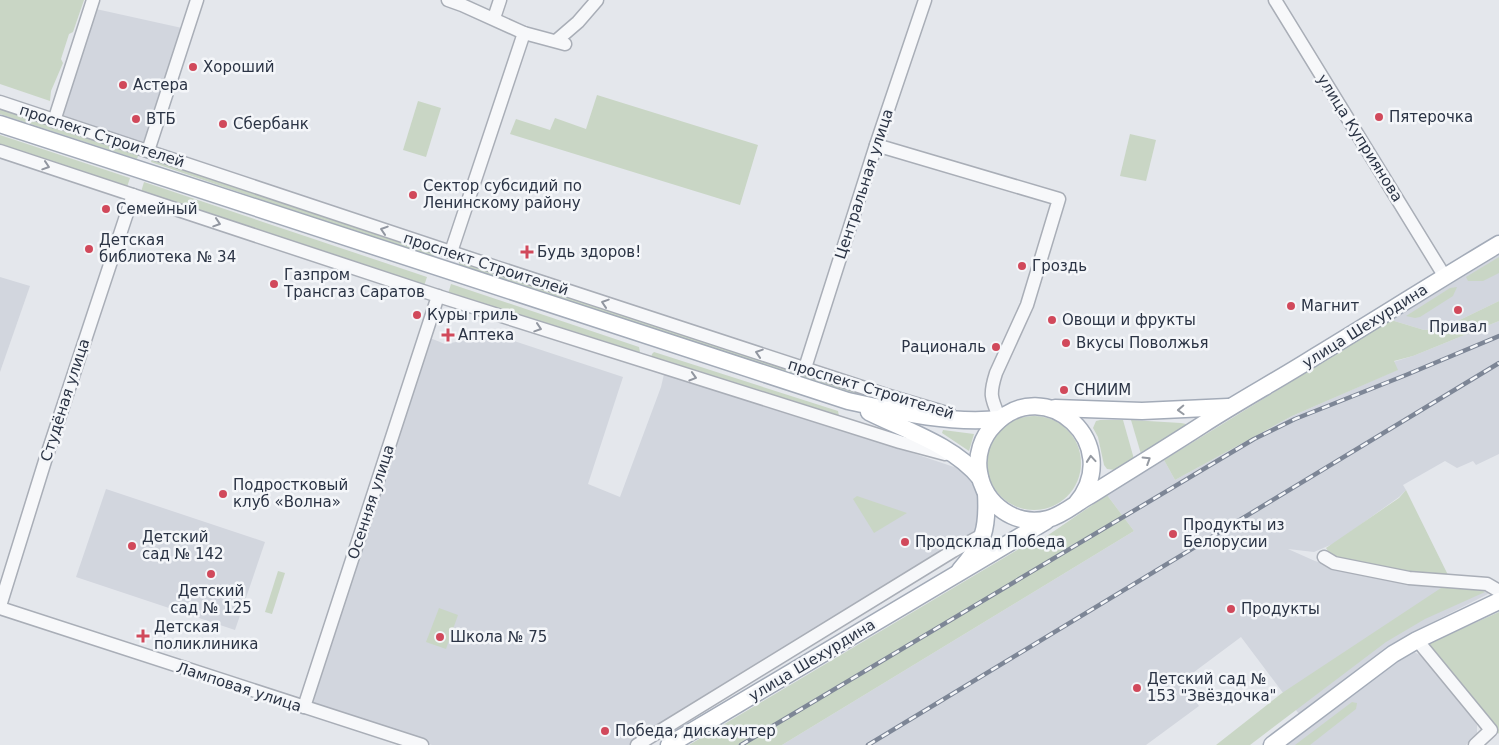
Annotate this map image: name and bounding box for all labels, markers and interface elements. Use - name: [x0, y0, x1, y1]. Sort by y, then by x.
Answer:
- place label: Хороший: [203, 58, 274, 76]
- marker: Хороший: [187, 61, 199, 73]
- street label: улица Куприянова: [1313, 71, 1407, 205]
- place label: Астера: [133, 76, 188, 94]
- marker: Астера: [117, 79, 129, 91]
- street label: проспект Строителей: [17, 101, 187, 171]
- street label: Центральная улица: [831, 107, 897, 261]
- place label: Пятерочка: [1389, 108, 1473, 126]
- place label: ВТБ: [146, 110, 176, 128]
- marker: Пятерочка: [1373, 111, 1385, 123]
- marker: ВТБ: [130, 113, 142, 125]
- place label: Сбербанк: [233, 115, 309, 133]
- marker: Сбербанк: [217, 118, 229, 130]
- one-way arrow: [42, 161, 50, 171]
- place label: Сектор субсидий по Ленинскому району: [423, 177, 582, 212]
- marker: Сектор субсидий по Ленинскому району: [407, 189, 419, 201]
- place label: Семейный: [116, 200, 197, 218]
- marker: Семейный: [100, 203, 112, 215]
- one-way arrow: [212, 217, 221, 227]
- one-way arrow: [380, 226, 389, 236]
- street label: проспект Строителей: [401, 229, 571, 299]
- place label: Детская библиотека № 34: [99, 231, 236, 266]
- marker: Детская библиотека № 34: [83, 243, 95, 255]
- place label: Будь здоров!: [537, 243, 641, 261]
- marker: Будь здоров!: [521, 246, 533, 258]
- place label: Гроздь: [1032, 257, 1087, 275]
- marker: Гроздь: [1016, 260, 1028, 272]
- place label: Газпром Трансгаз Саратов: [283, 266, 425, 301]
- marker: Газпром Трансгаз Саратов: [268, 278, 280, 290]
- street label: улица Шехурдина: [1299, 280, 1431, 372]
- place label: Магнит: [1301, 297, 1360, 315]
- one-way arrow: [601, 298, 609, 308]
- marker: Магнит: [1285, 300, 1297, 312]
- marker: Привал: [1452, 304, 1464, 316]
- place label: Куры гриль: [427, 306, 518, 324]
- marker: Куры гриль: [411, 309, 423, 321]
- place label: Овощи и фрукты: [1062, 311, 1196, 329]
- marker: Овощи и фрукты: [1046, 314, 1058, 326]
- place label: Привал: [1429, 318, 1487, 336]
- one-way arrow: [533, 323, 541, 333]
- place label: Аптека: [458, 326, 514, 344]
- marker: Аптека: [442, 329, 454, 341]
- place label: Вкусы Поволжья: [1076, 334, 1209, 352]
- street label: Студёная улица: [37, 336, 93, 464]
- marker: Вкусы Поволжья: [1060, 337, 1072, 349]
- place label: Рациональ: [901, 338, 986, 356]
- marker: Рациональ: [990, 341, 1002, 353]
- one-way arrow: [755, 349, 764, 359]
- street label: проспект Строителей: [786, 355, 956, 423]
- one-way arrow: [688, 372, 696, 382]
- place label: СНИИМ: [1074, 381, 1131, 399]
- marker: СНИИМ: [1058, 384, 1070, 396]
- one-way arrow: [1177, 405, 1185, 415]
- street label: Осенняя улица: [344, 442, 398, 562]
- one-way arrow: [1086, 455, 1097, 463]
- one-way arrow: [1142, 457, 1151, 467]
- place label: Подростковый клуб «Волна»: [233, 476, 348, 511]
- marker: Подростковый клуб «Волна»: [217, 488, 229, 500]
- place label: Продукты из Белорусии: [1183, 516, 1284, 551]
- place label: Детский сад № 142: [142, 528, 224, 563]
- marker: Продукты из Белорусии: [1167, 528, 1179, 540]
- place label: Продсклад Победа: [915, 533, 1065, 551]
- marker: Продсклад Победа: [899, 536, 911, 548]
- marker: Детский сад № 142: [126, 540, 138, 552]
- marker: Детский сад № 125: [205, 568, 217, 580]
- place label: Детский сад № 125: [170, 582, 252, 617]
- place label: Продукты: [1241, 600, 1320, 618]
- marker: Продукты: [1225, 603, 1237, 615]
- street label: улица Шехурдина: [746, 615, 878, 705]
- place label: Детская поликлиника: [154, 618, 259, 653]
- place label: Школа № 75: [450, 628, 547, 646]
- marker: Детская поликлиника: [136, 629, 150, 643]
- marker: Школа № 75: [434, 631, 446, 643]
- street label: Ламповая улица: [174, 658, 304, 716]
- place label: Детский сад № 153 "Звёздочка": [1147, 670, 1277, 705]
- marker: Детский сад № 153 "Звёздочка": [1131, 682, 1143, 694]
- place label: Победа, дискаунтер: [615, 722, 776, 740]
- marker: Победа, дискаунтер: [599, 725, 611, 737]

